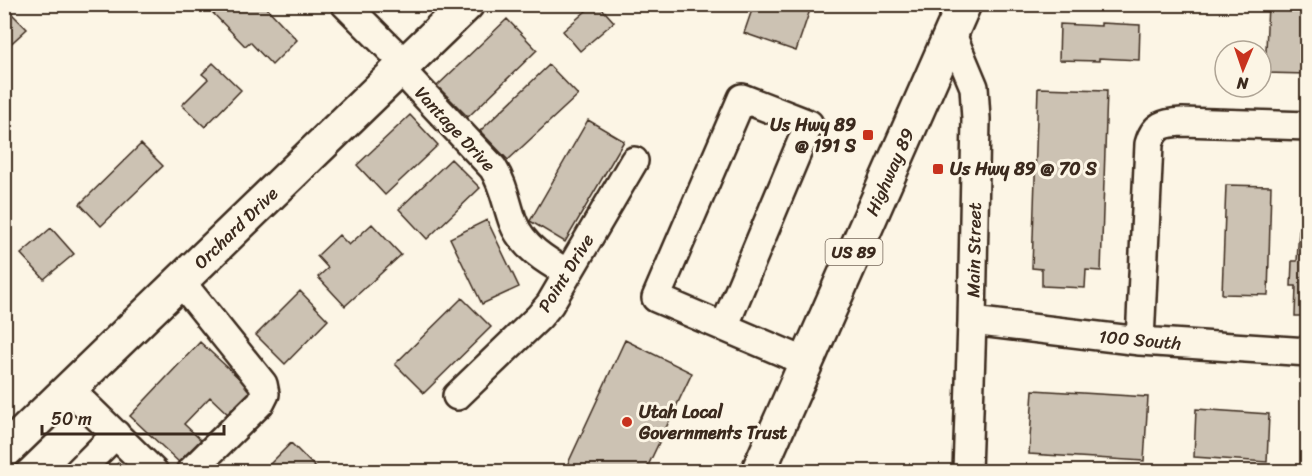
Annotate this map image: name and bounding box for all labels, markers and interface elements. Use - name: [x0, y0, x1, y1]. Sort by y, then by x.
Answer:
- north arrow: [1213, 39, 1273, 99]
- text: N: [1236, 69, 1250, 98]
- street label: Vantage Drive: [406, 78, 504, 180]
- place label: Us Hwy 89 @ 191 S: [770, 109, 857, 162]
- street label: Highway 89: [856, 123, 924, 221]
- marker: Us Hwy 89 @ 191 S: [861, 128, 875, 142]
- place label: Us Hwy 89 @ 70 S: [950, 153, 1097, 185]
- marker: Us Hwy 89 @ 70 S: [931, 162, 945, 176]
- street label: Orchard Drive: [186, 179, 286, 277]
- street label: Main Street: [957, 202, 991, 298]
- street label: Point Drive: [529, 227, 603, 319]
- road number: US 89: [826, 239, 882, 265]
- street label: 100 South: [1097, 320, 1183, 360]
- place label: Utah Local Governments Trust: [638, 396, 787, 449]
- scale bar: [42, 398, 224, 436]
- text: 50 m: [51, 403, 92, 435]
- marker: Utah Local Governments Trust: [620, 415, 634, 429]

